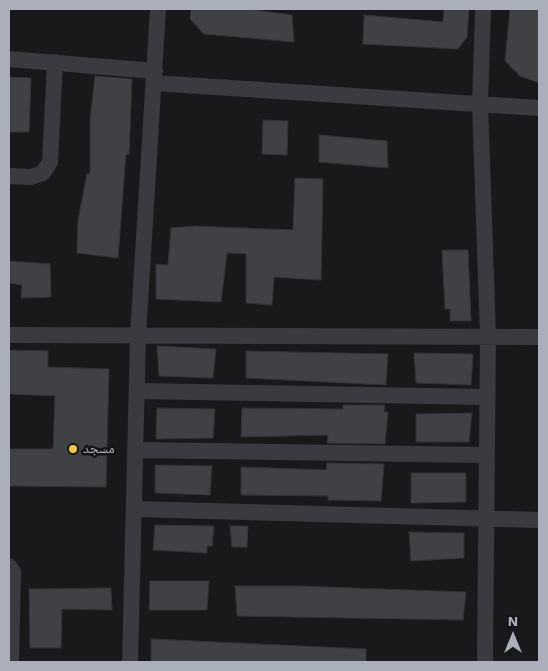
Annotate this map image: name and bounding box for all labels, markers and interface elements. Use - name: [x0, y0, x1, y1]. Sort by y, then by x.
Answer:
- place label: مسجد: [83, 441, 115, 457]
- marker: مسجد: [67, 443, 79, 455]
- north arrow: [488, 611, 538, 661]
- text: N: [508, 613, 518, 629]

